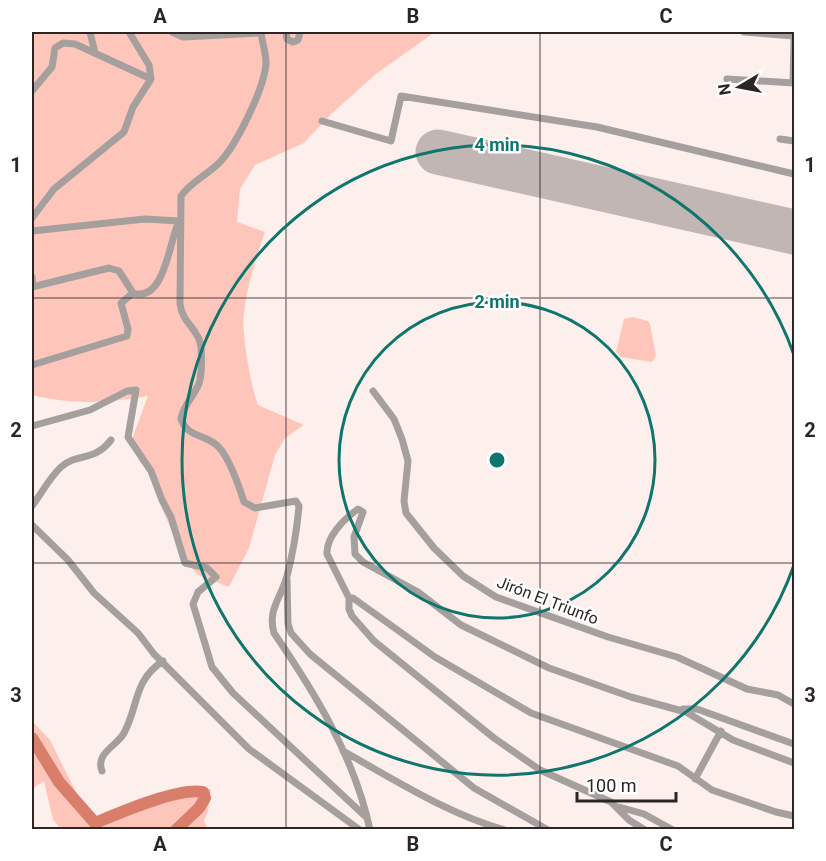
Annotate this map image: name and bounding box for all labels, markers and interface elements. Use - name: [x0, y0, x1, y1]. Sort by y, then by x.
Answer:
- text: A: [153, 4, 167, 28]
- text: B: [407, 4, 419, 28]
- text: C: [659, 4, 673, 28]
- north arrow: [709, 57, 769, 117]
- text: N: [714, 82, 735, 97]
- text: 4 min: [474, 134, 520, 155]
- text: 1: [10, 153, 22, 177]
- text: 1: [804, 153, 816, 177]
- text: 2 min: [474, 291, 520, 312]
- text: 2: [10, 418, 22, 442]
- text: 2: [804, 418, 816, 442]
- centre of rings: [487, 450, 507, 470]
- street label: Jirón El Triunfo: [494, 572, 601, 629]
- text: 3: [10, 683, 22, 707]
- text: 3: [804, 683, 816, 707]
- scale bar: [577, 765, 676, 803]
- text: 100 m: [586, 775, 637, 796]
- text: A: [153, 832, 167, 856]
- text: B: [407, 832, 419, 856]
- text: C: [659, 832, 673, 856]

